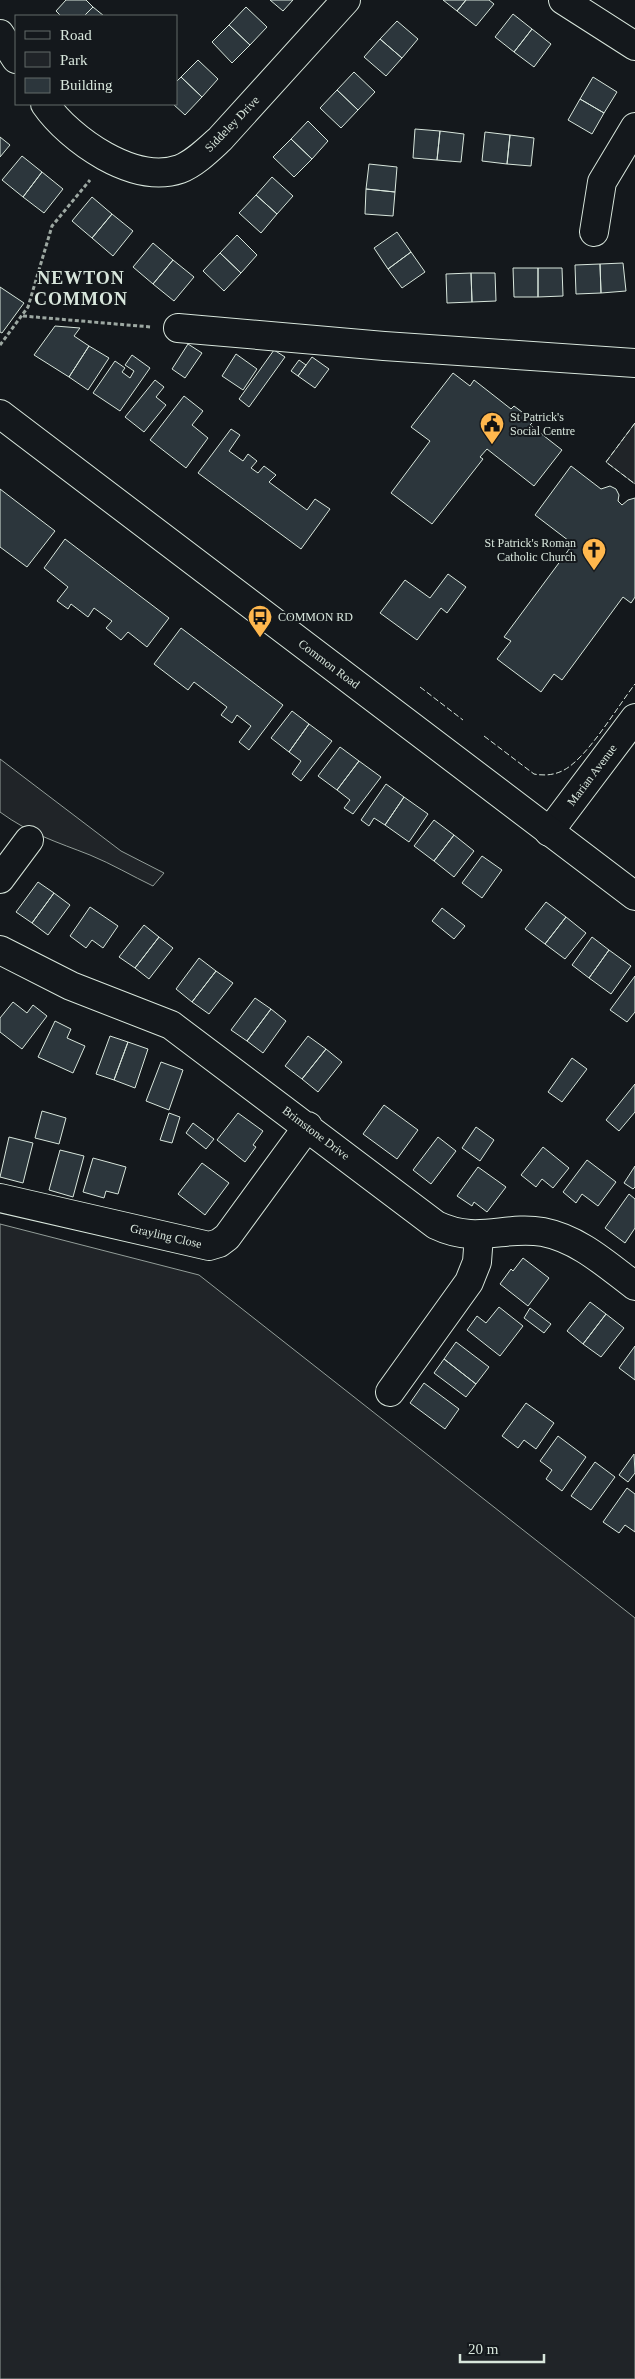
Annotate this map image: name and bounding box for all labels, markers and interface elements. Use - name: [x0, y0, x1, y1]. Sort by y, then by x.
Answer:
- legend: [15, 15, 178, 105]
- text: Road: [60, 27, 92, 43]
- text: Park: [60, 52, 88, 68]
- text: Building: [60, 77, 113, 93]
- street label: Siddeley Drive: [202, 93, 262, 155]
- district label: NEWTON COMMON: [34, 268, 128, 309]
- place label: St Patrick's Social Centre: [510, 410, 575, 438]
- public building icon: St Patrick's Social Centre: [479, 411, 505, 445]
- place label: St Patrick's Roman Catholic Church: [485, 536, 576, 564]
- church icon: St Patrick's Roman Catholic Church: [581, 537, 607, 571]
- bus stop icon: COMMON RD: [247, 604, 273, 638]
- place label: COMMON RD: [278, 610, 353, 624]
- street label: Common Road: [296, 636, 362, 692]
- street label: Marian Avenue: [564, 741, 620, 809]
- street label: Brimstone Drive: [280, 1103, 352, 1163]
- street label: Grayling Close: [129, 1221, 203, 1251]
- scale bar: [460, 2332, 544, 2364]
- text: 20 m: [468, 2341, 499, 2357]

